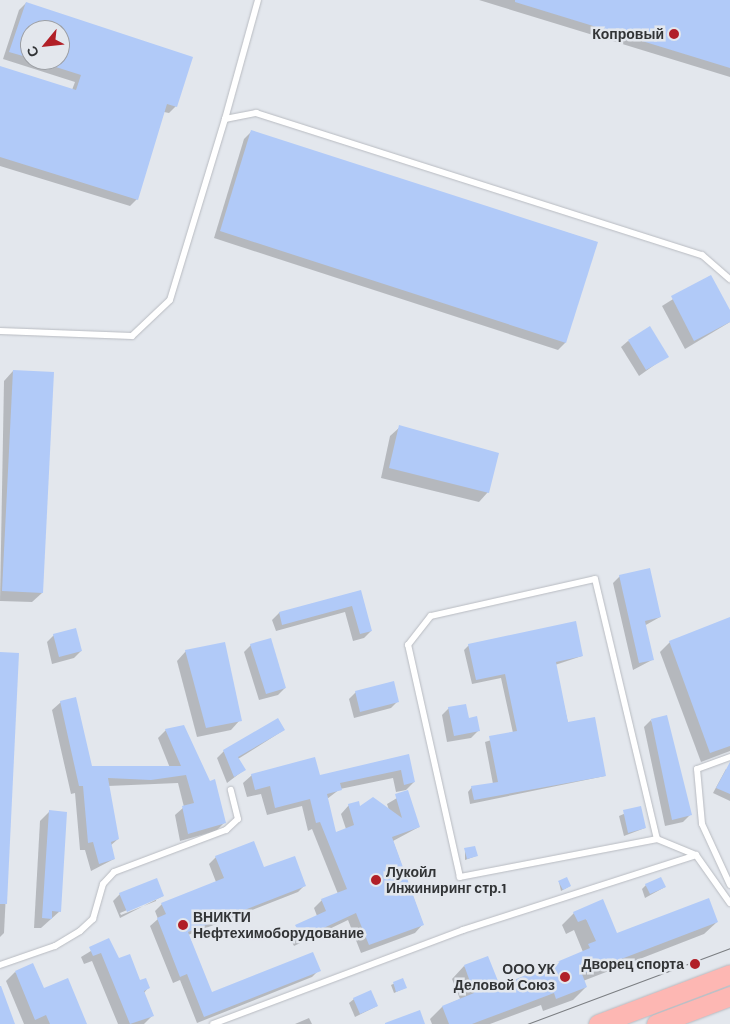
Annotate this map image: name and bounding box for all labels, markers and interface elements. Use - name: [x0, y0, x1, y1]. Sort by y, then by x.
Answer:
- north arrow: [20, 20, 70, 70]
- place label: Копровый: [592, 26, 664, 42]
- marker: Копровый: [668, 28, 680, 40]
- text: С: [22, 43, 42, 60]
- place label: Лукойл Инжиниринг стр.1: [386, 864, 506, 896]
- marker: Лукойл Инжиниринг стр.1: [370, 874, 382, 886]
- place label: ВНИКТИ Нефтехимоборудование: [193, 909, 364, 942]
- marker: ВНИКТИ Нефтехимоборудование: [177, 919, 189, 931]
- place label: Дворец спорта: [582, 956, 684, 972]
- marker: Дворец спорта: [688, 957, 702, 971]
- place label: ООО УК Деловой Союз: [454, 961, 555, 994]
- marker: ООО УК Деловой Союз: [559, 971, 571, 983]

